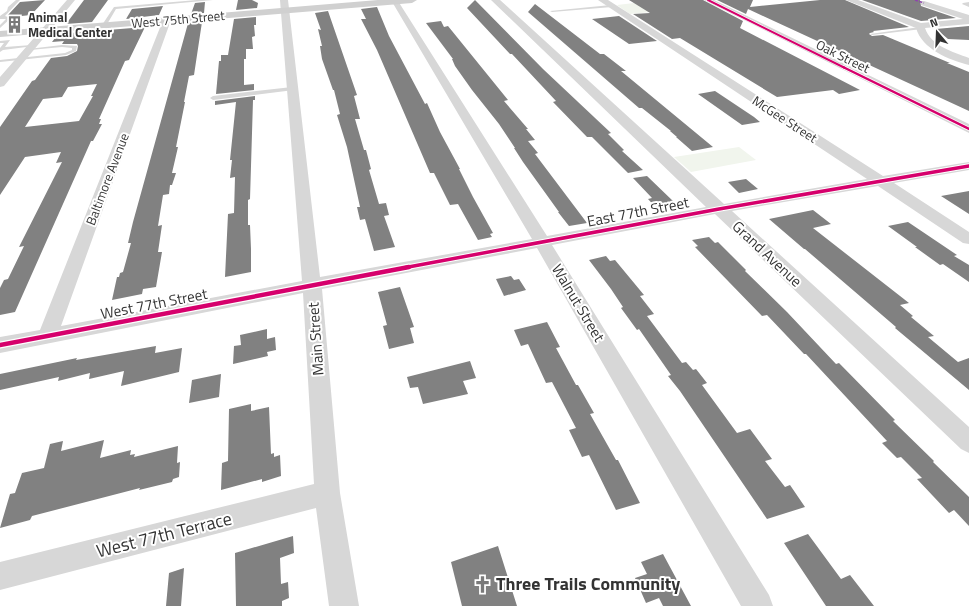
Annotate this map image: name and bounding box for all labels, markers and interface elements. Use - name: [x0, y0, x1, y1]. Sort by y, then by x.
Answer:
- street label: West 75th Street: [130, 5, 226, 33]
- place label: Animal Medical Center: [28, 7, 112, 42]
- north arrow: [917, 12, 957, 52]
- building icon: Animal Medical Center: [5, 14, 25, 34]
- text: N: [928, 14, 940, 31]
- street label: Oak Street: [813, 34, 874, 78]
- street label: McGee Street: [749, 90, 822, 148]
- street label: Baltimore Avenue: [80, 130, 134, 228]
- street label: East 77th Street: [585, 190, 692, 233]
- street label: Grand Avenue: [727, 215, 807, 292]
- street label: Walnut Street: [546, 259, 611, 347]
- street label: West 77th Street: [99, 282, 210, 325]
- street label: Main Street: [301, 301, 330, 376]
- street label: West 77th Terrace: [93, 505, 234, 564]
- place label: Three Trails Community: [496, 570, 680, 597]
- church icon: Three Trails Community: [473, 574, 493, 594]

